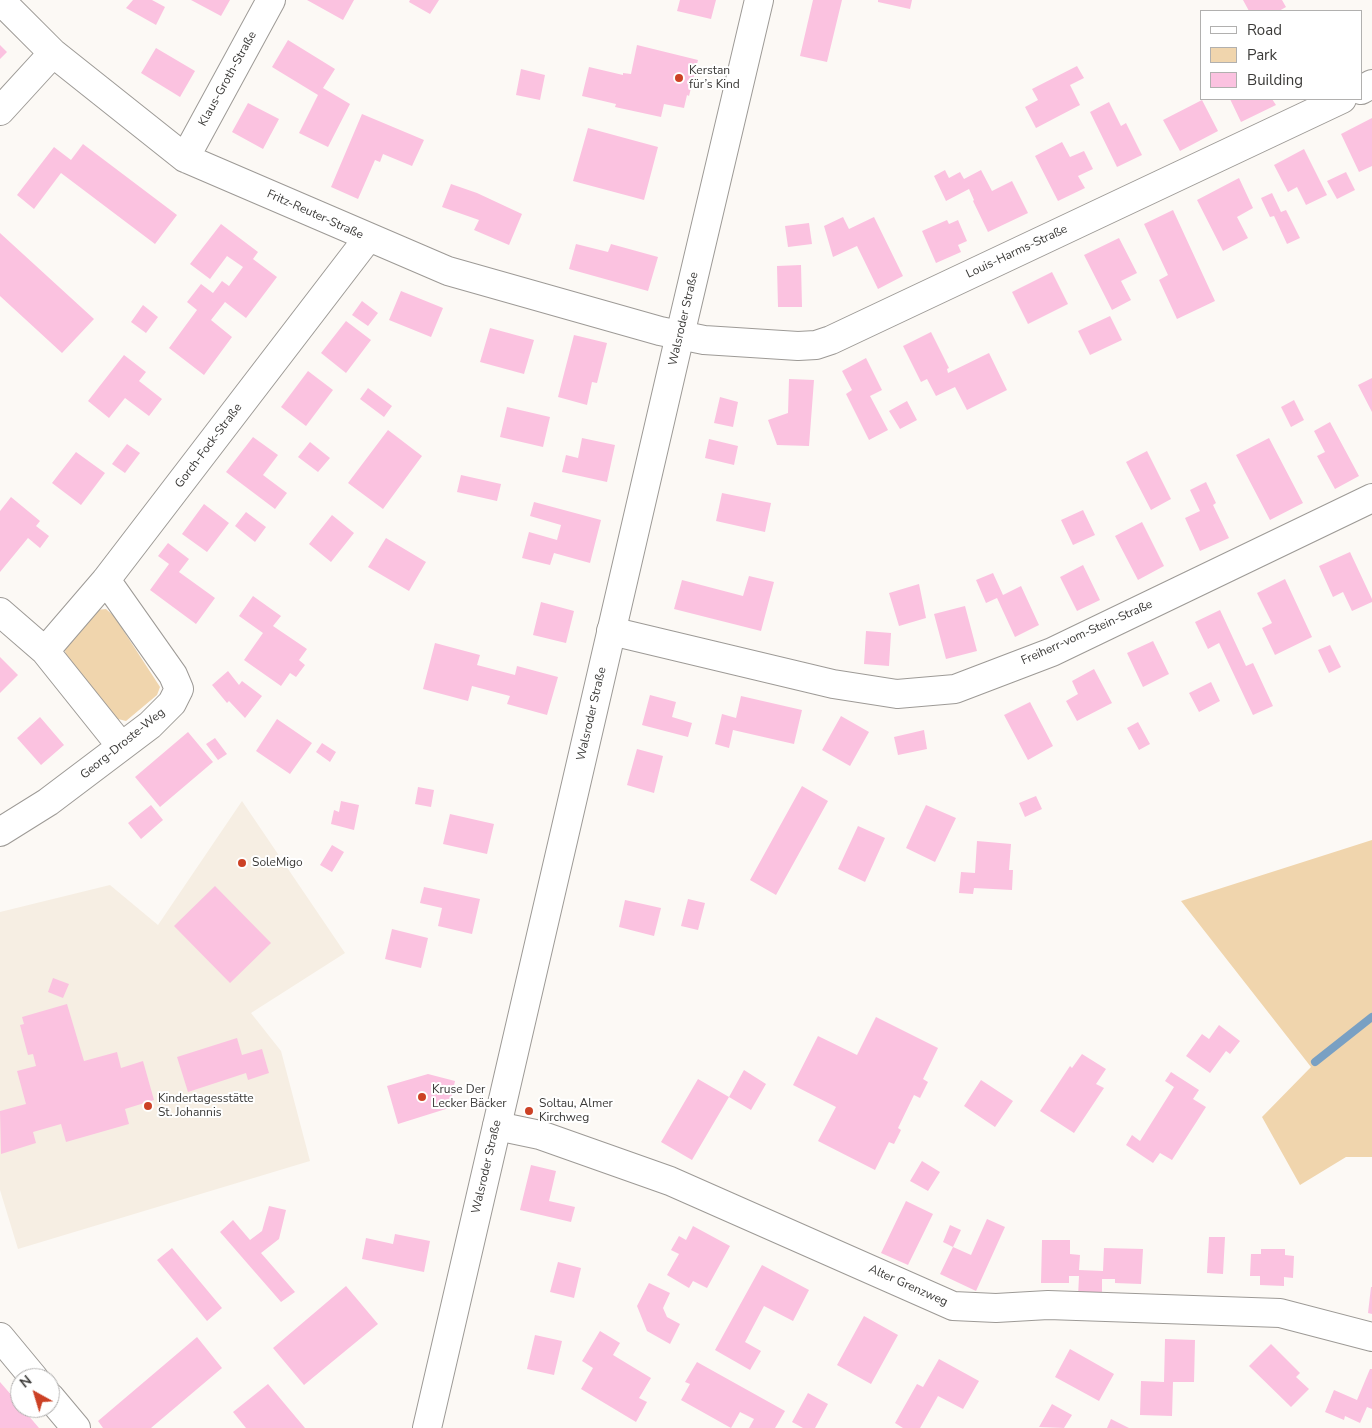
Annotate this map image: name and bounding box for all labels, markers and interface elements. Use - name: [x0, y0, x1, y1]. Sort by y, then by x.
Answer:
- legend: [1200, 10, 1362, 100]
- text: Road: [1247, 20, 1282, 40]
- street label: Klaus-Groth-Straße: [196, 29, 260, 129]
- text: Park: [1247, 45, 1277, 65]
- place label: Kerstan für’s Kind: [689, 64, 740, 92]
- text: Building: [1247, 70, 1303, 90]
- marker: Kerstan für’s Kind: [673, 72, 685, 84]
- street label: Fritz-Reuter-Straße: [264, 187, 366, 243]
- street label: Louis-Harms-Straße: [964, 222, 1070, 282]
- street label: Walsroder Straße: [666, 271, 702, 367]
- street label: Gorch-Fock-Straße: [173, 401, 245, 491]
- street label: Freiherr-vom-Stein-Straße: [1019, 597, 1155, 669]
- street label: Walsroder Straße: [574, 666, 610, 762]
- street label: Georg-Droste-Weg: [78, 705, 168, 783]
- place label: SoleMigo: [252, 856, 303, 870]
- marker: SoleMigo: [236, 857, 248, 869]
- place label: Kruse Der Lecker Bäcker: [432, 1083, 507, 1111]
- marker: Kruse Der Lecker Bäcker: [416, 1091, 428, 1103]
- place label: Kindertagesstätte St. Johannis: [158, 1092, 254, 1120]
- place label: Soltau, Almer Kirchweg: [539, 1097, 613, 1125]
- marker: Kindertagesstätte St. Johannis: [142, 1100, 154, 1112]
- marker: Soltau, Almer Kirchweg: [523, 1105, 535, 1117]
- street label: Walsroder Straße: [469, 1119, 505, 1215]
- street label: Alter Grenzweg: [866, 1262, 950, 1310]
- north arrow: [10, 1368, 60, 1418]
- text: N: [16, 1371, 36, 1392]

